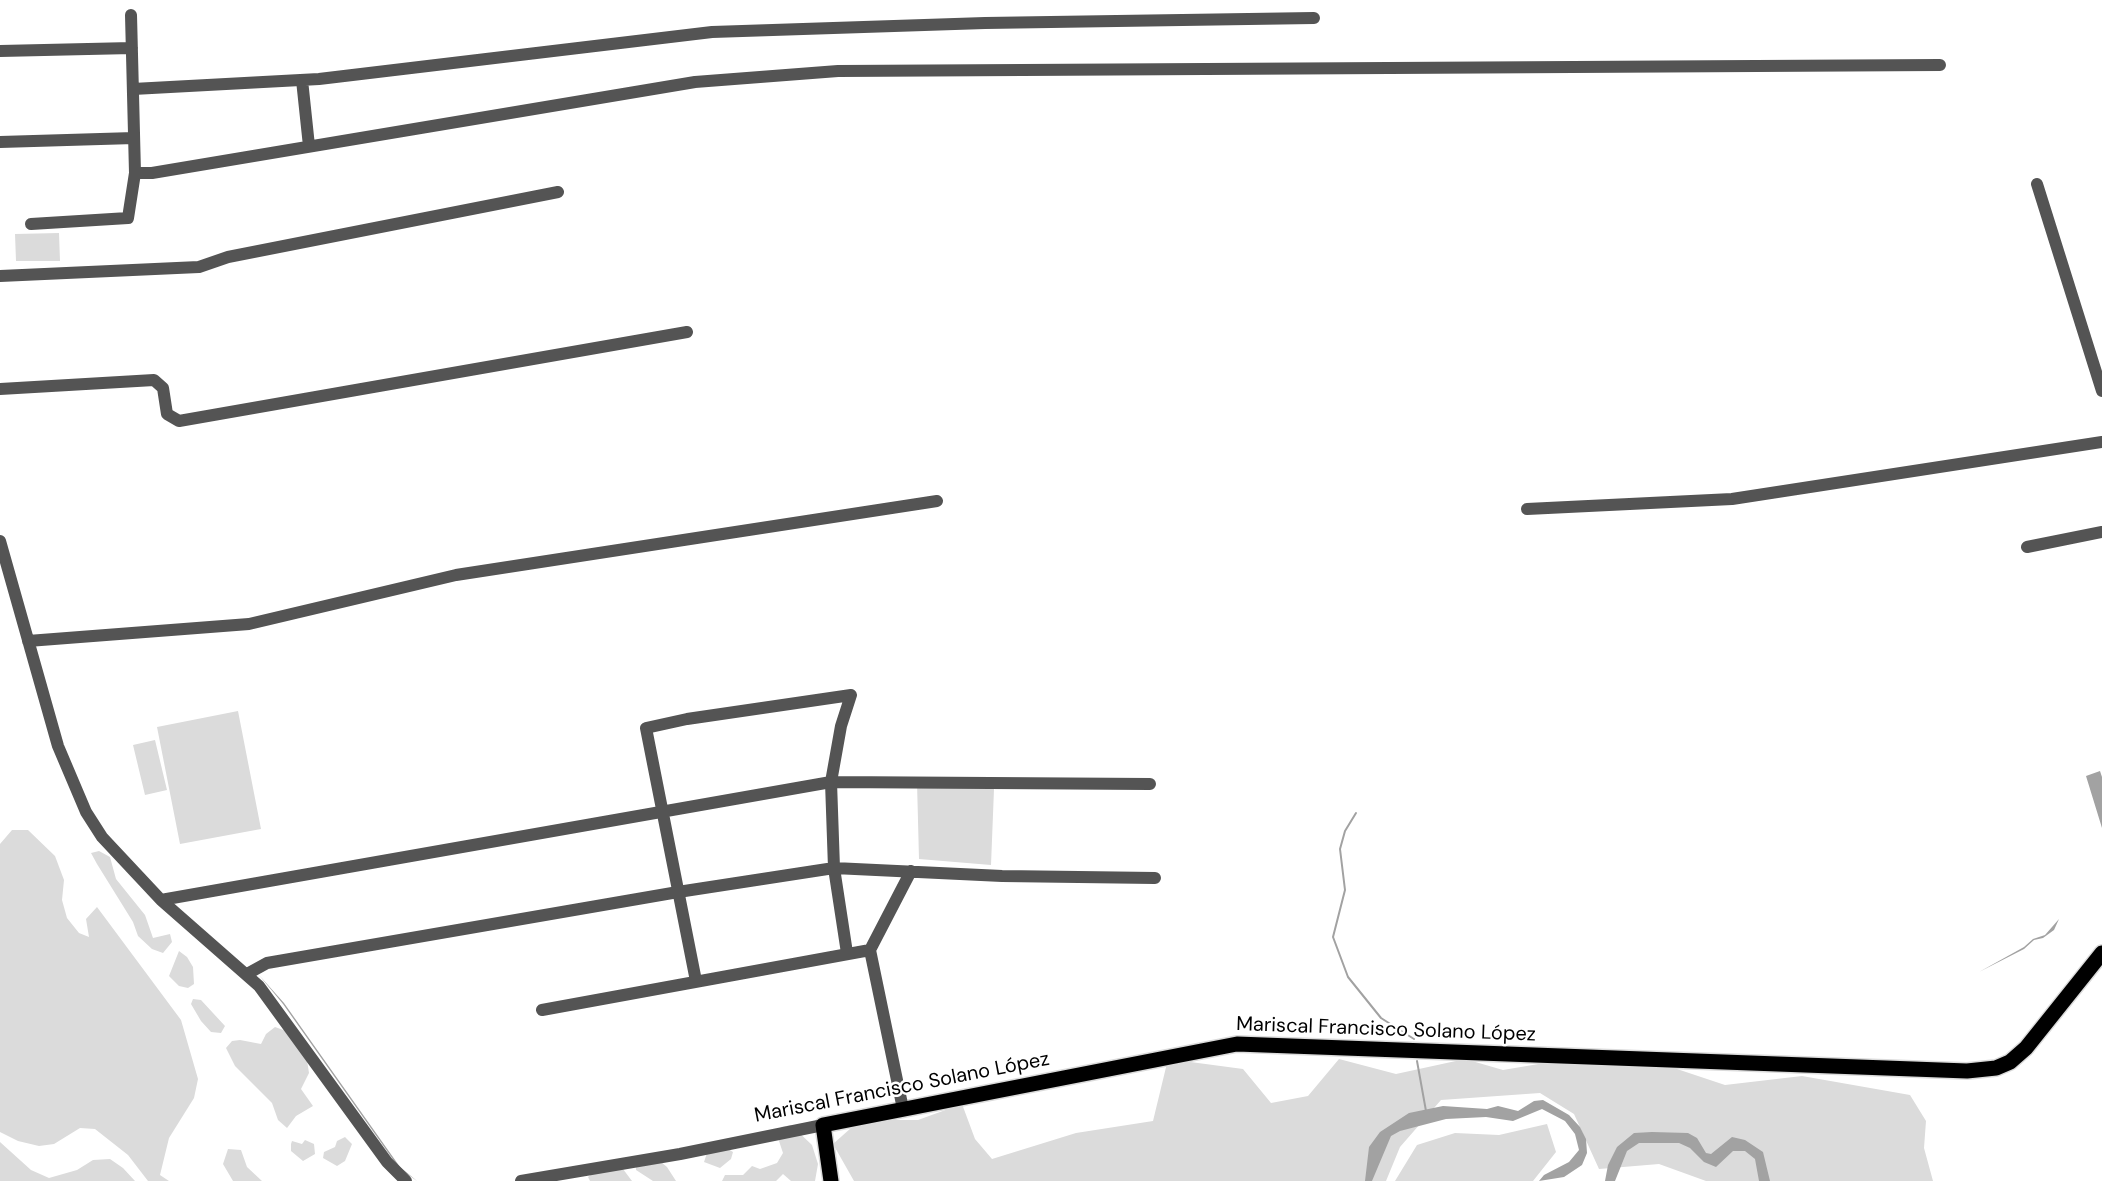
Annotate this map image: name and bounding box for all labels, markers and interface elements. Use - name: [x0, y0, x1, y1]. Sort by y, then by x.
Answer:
- street label: Mariscal Francisco Solano López: [1236, 1013, 1536, 1047]
- street label: Mariscal Francisco Solano López: [753, 1048, 1051, 1128]

